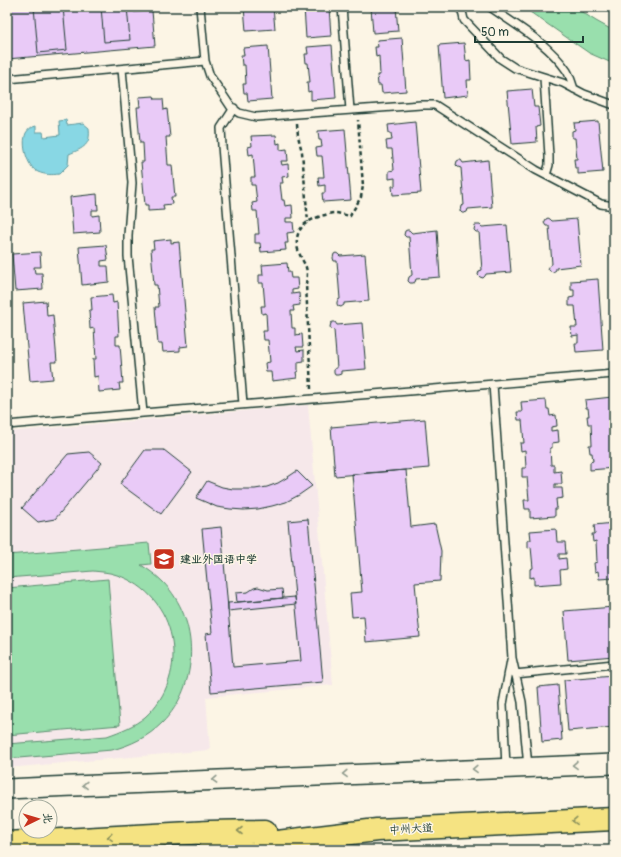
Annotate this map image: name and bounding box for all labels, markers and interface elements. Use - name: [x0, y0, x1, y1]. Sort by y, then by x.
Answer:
- scale bar: [475, 18, 583, 44]
- text: 50 m: [481, 25, 509, 40]
- school or university icon: 建业外国语中学: [151, 546, 177, 572]
- place label: 建业外国语中学: [180, 553, 257, 566]
- one-way arrow: [572, 761, 578, 769]
- one-way arrow: [472, 765, 478, 773]
- one-way arrow: [342, 770, 348, 779]
- one-way arrow: [212, 775, 218, 784]
- one-way arrow: [82, 781, 88, 789]
- north arrow: [18, 799, 58, 839]
- text: 北: [41, 812, 54, 824]
- one-way arrow: [572, 817, 578, 825]
- street label: 中州大道: [389, 821, 433, 837]
- one-way arrow: [237, 827, 243, 835]
- one-way arrow: [107, 833, 113, 842]

